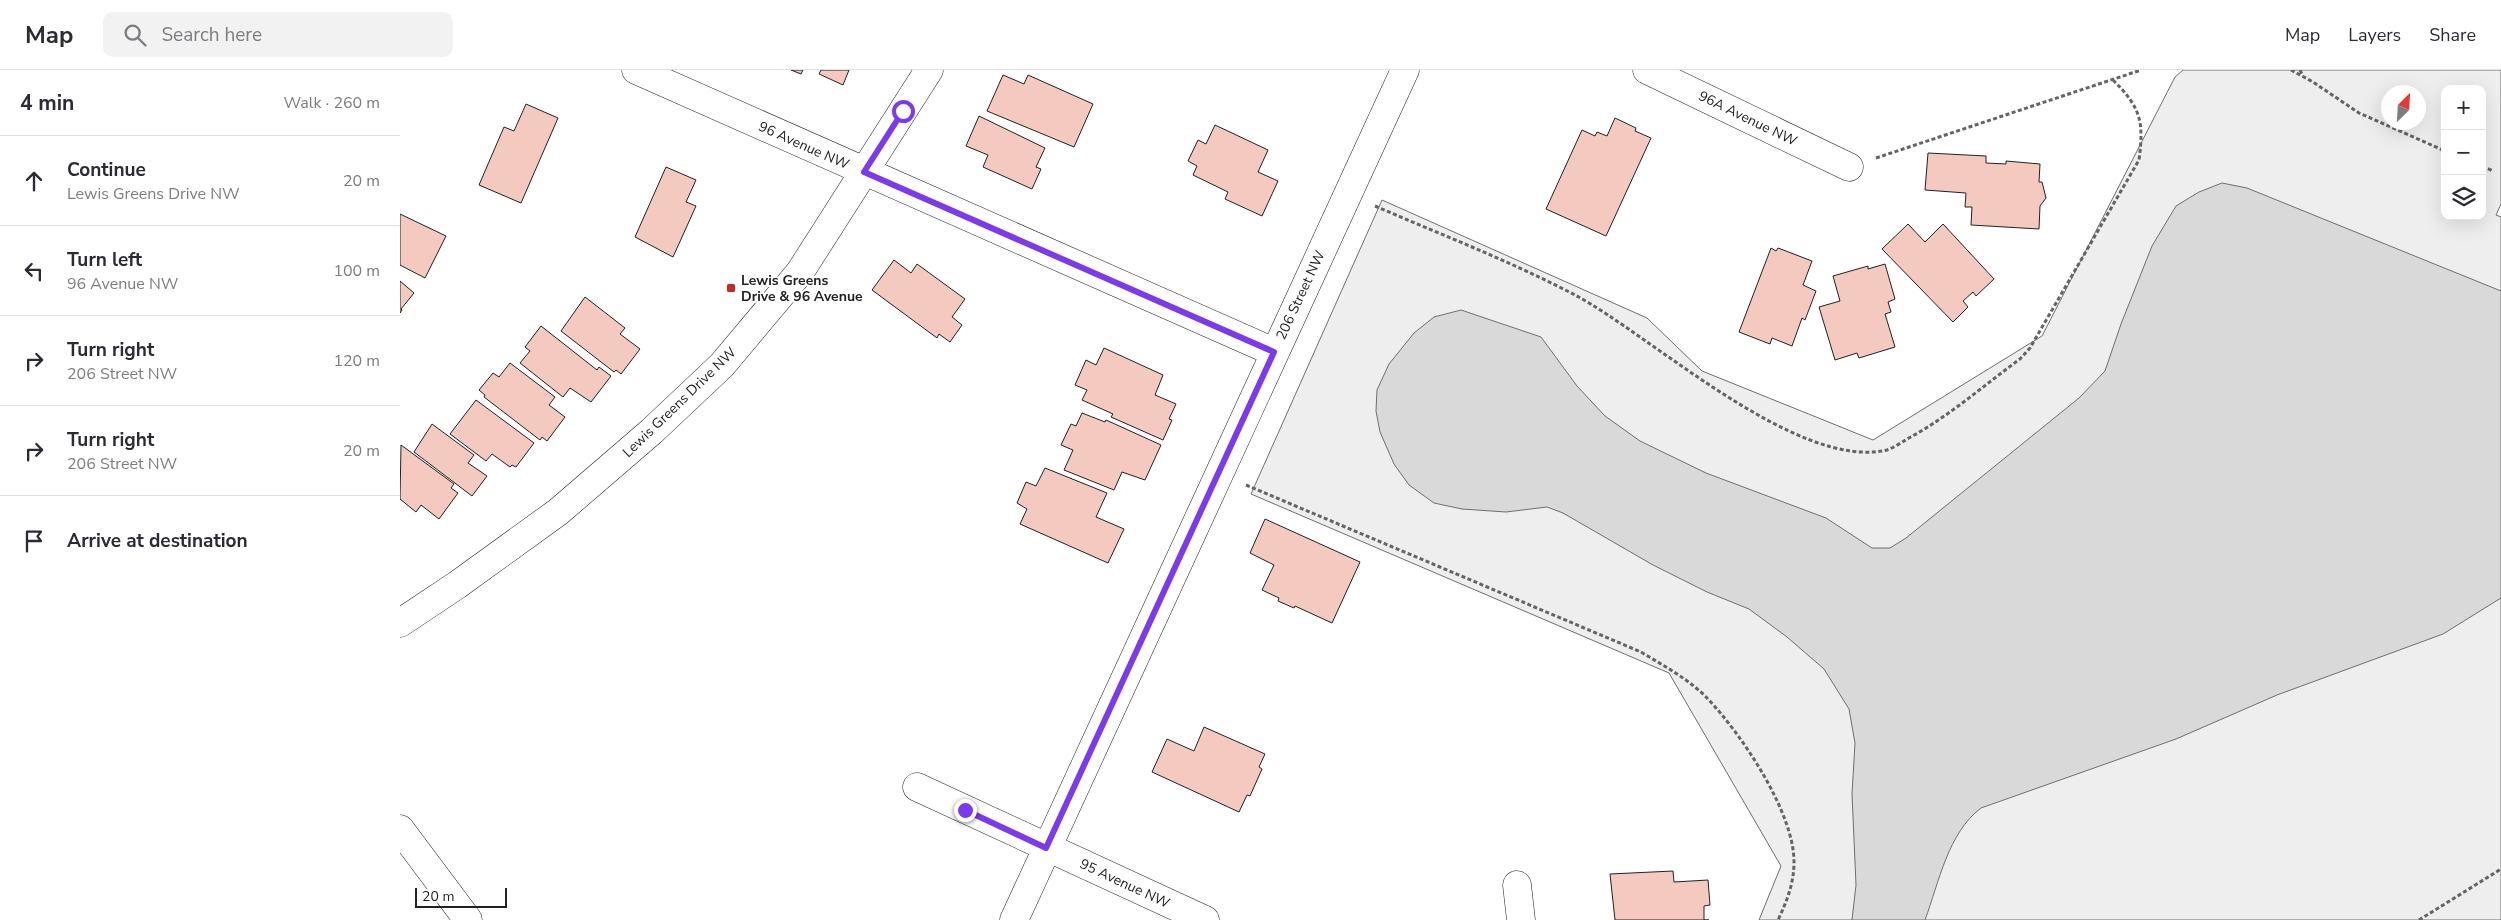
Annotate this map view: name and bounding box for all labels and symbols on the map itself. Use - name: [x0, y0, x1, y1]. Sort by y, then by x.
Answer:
- north arrow: [2381, 85, 2426, 130]
- street label: 96A Avenue NW: [1695, 86, 1801, 151]
- route start: [892, 100, 915, 123]
- street label: 96 Avenue NW: [755, 117, 853, 174]
- street label: 206 Street NW: [1271, 247, 1330, 343]
- place label: Lewis Greens Drive & 96 Avenue: [741, 271, 863, 306]
- marker: Lewis Greens Drive & 96 Avenue: [725, 282, 737, 294]
- street label: Lewis Greens Drive NW: [618, 343, 741, 462]
- route end: [954, 799, 977, 822]
- street label: 95 Avenue NW: [1077, 854, 1173, 913]
- scale bar: [415, 885, 508, 908]

